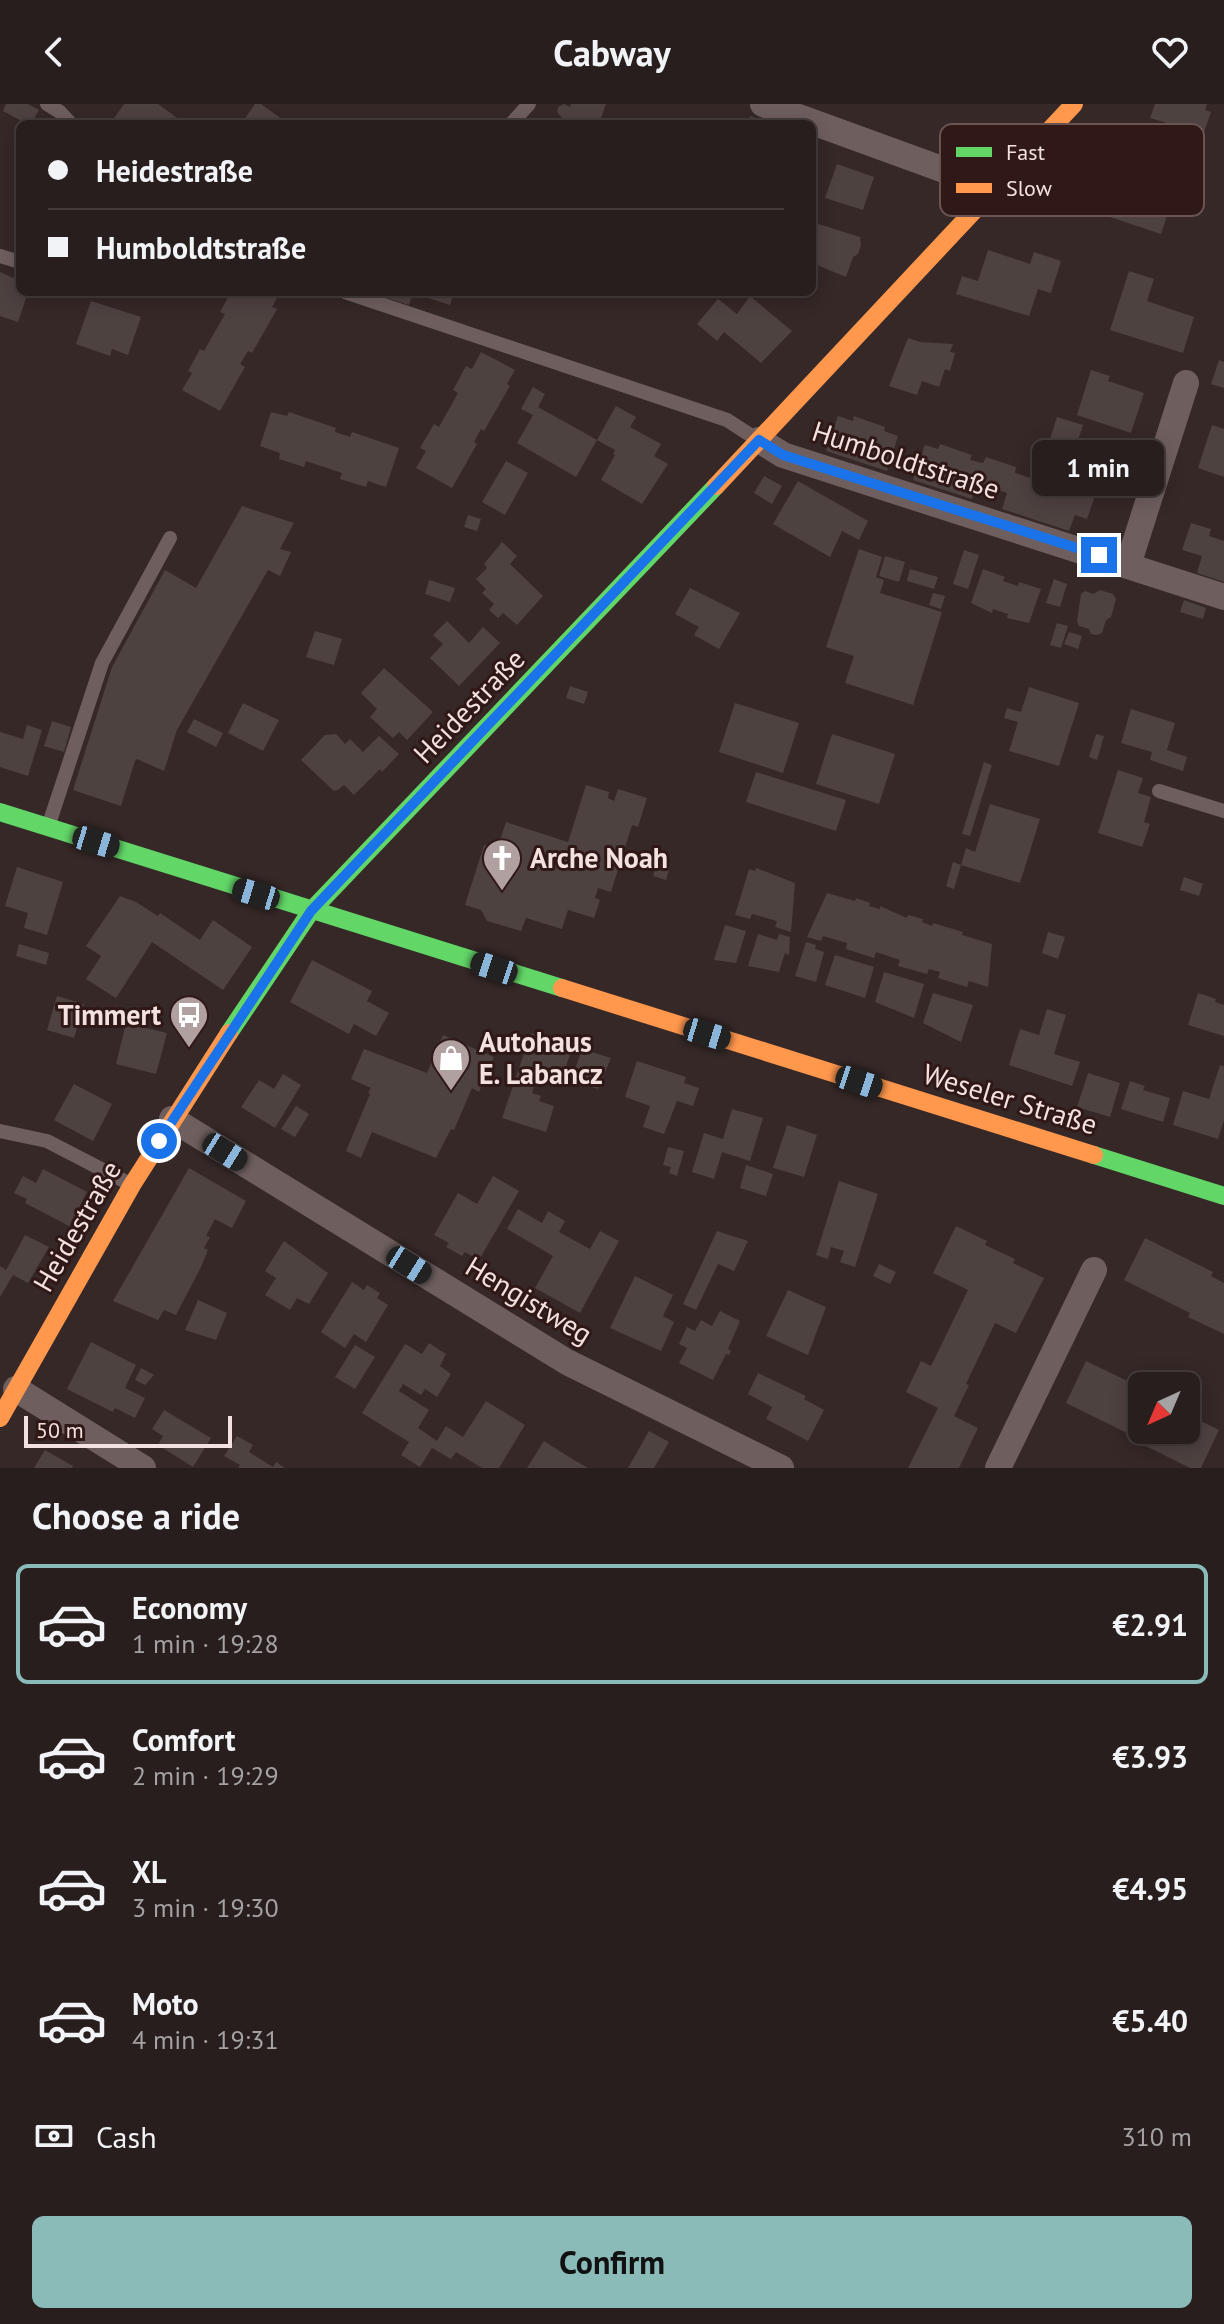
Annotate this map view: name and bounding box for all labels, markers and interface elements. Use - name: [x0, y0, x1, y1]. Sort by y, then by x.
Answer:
- text: Cabway: [553, 29, 671, 76]
- icon: back: [32, 30, 76, 74]
- icon: heart: [1148, 30, 1192, 74]
- legend: [940, 124, 1204, 216]
- text: Fast: [1006, 138, 1046, 166]
- text: Heidestraße: [96, 151, 253, 190]
- text: Slow: [1006, 174, 1052, 202]
- text: Humboldtstraße: [96, 228, 306, 267]
- street label: Humboldtstraße: [808, 412, 1005, 507]
- callout: 1 min: [1033, 439, 1165, 495]
- text: 1 min: [1066, 451, 1130, 484]
- route end: [1081, 537, 1117, 573]
- street label: Heidestraße: [405, 641, 532, 771]
- car: [70, 824, 122, 860]
- church icon: Arche Noah: [481, 837, 523, 892]
- place label: Arche Noah: [530, 839, 668, 876]
- car: [230, 876, 282, 912]
- car: [467, 949, 521, 987]
- bus stop icon: Timmert: [168, 994, 210, 1049]
- place label: Timmert: [58, 996, 161, 1033]
- car: [681, 1016, 733, 1052]
- place label: Autohaus E. Labancz: [479, 1023, 603, 1092]
- shop icon: Autohaus E. Labancz: [430, 1037, 472, 1092]
- street label: Weseler Straße: [919, 1054, 1102, 1143]
- car: [832, 1063, 886, 1101]
- route start: [141, 1123, 177, 1159]
- car: [198, 1129, 252, 1175]
- street label: Heidestraße: [24, 1154, 129, 1298]
- car: [382, 1242, 436, 1288]
- street label: Hengistweg: [459, 1247, 599, 1352]
- north arrow: [1128, 1372, 1200, 1444]
- map controls: [1128, 1372, 1200, 1444]
- scale bar: [24, 1412, 232, 1448]
- text: 50 m: [36, 1416, 84, 1444]
- text: Choose a ride: [32, 1492, 240, 1539]
- icon: car: [36, 1588, 108, 1660]
- text: Economy: [132, 1588, 247, 1627]
- text: €2.91: [1113, 1605, 1188, 1644]
- text: 1 min · 19:28: [132, 1627, 279, 1660]
- icon: car: [36, 1720, 108, 1792]
- text: Comfort: [132, 1720, 235, 1759]
- text: €3.93: [1113, 1737, 1188, 1776]
- text: 2 min · 19:29: [132, 1759, 279, 1792]
- icon: car: [36, 1852, 108, 1924]
- text: XL: [132, 1852, 166, 1891]
- text: €4.95: [1113, 1869, 1188, 1908]
- text: 3 min · 19:30: [132, 1891, 279, 1924]
- icon: car: [36, 1984, 108, 2056]
- text: Moto: [132, 1984, 199, 2023]
- text: €5.40: [1113, 2001, 1188, 2040]
- text: 4 min · 19:31: [132, 2023, 279, 2056]
- icon: cash: [32, 2114, 76, 2158]
- text: Cash: [96, 2117, 157, 2156]
- text: 310 m: [1121, 2120, 1192, 2153]
- button: Confirm: [32, 2216, 1192, 2308]

